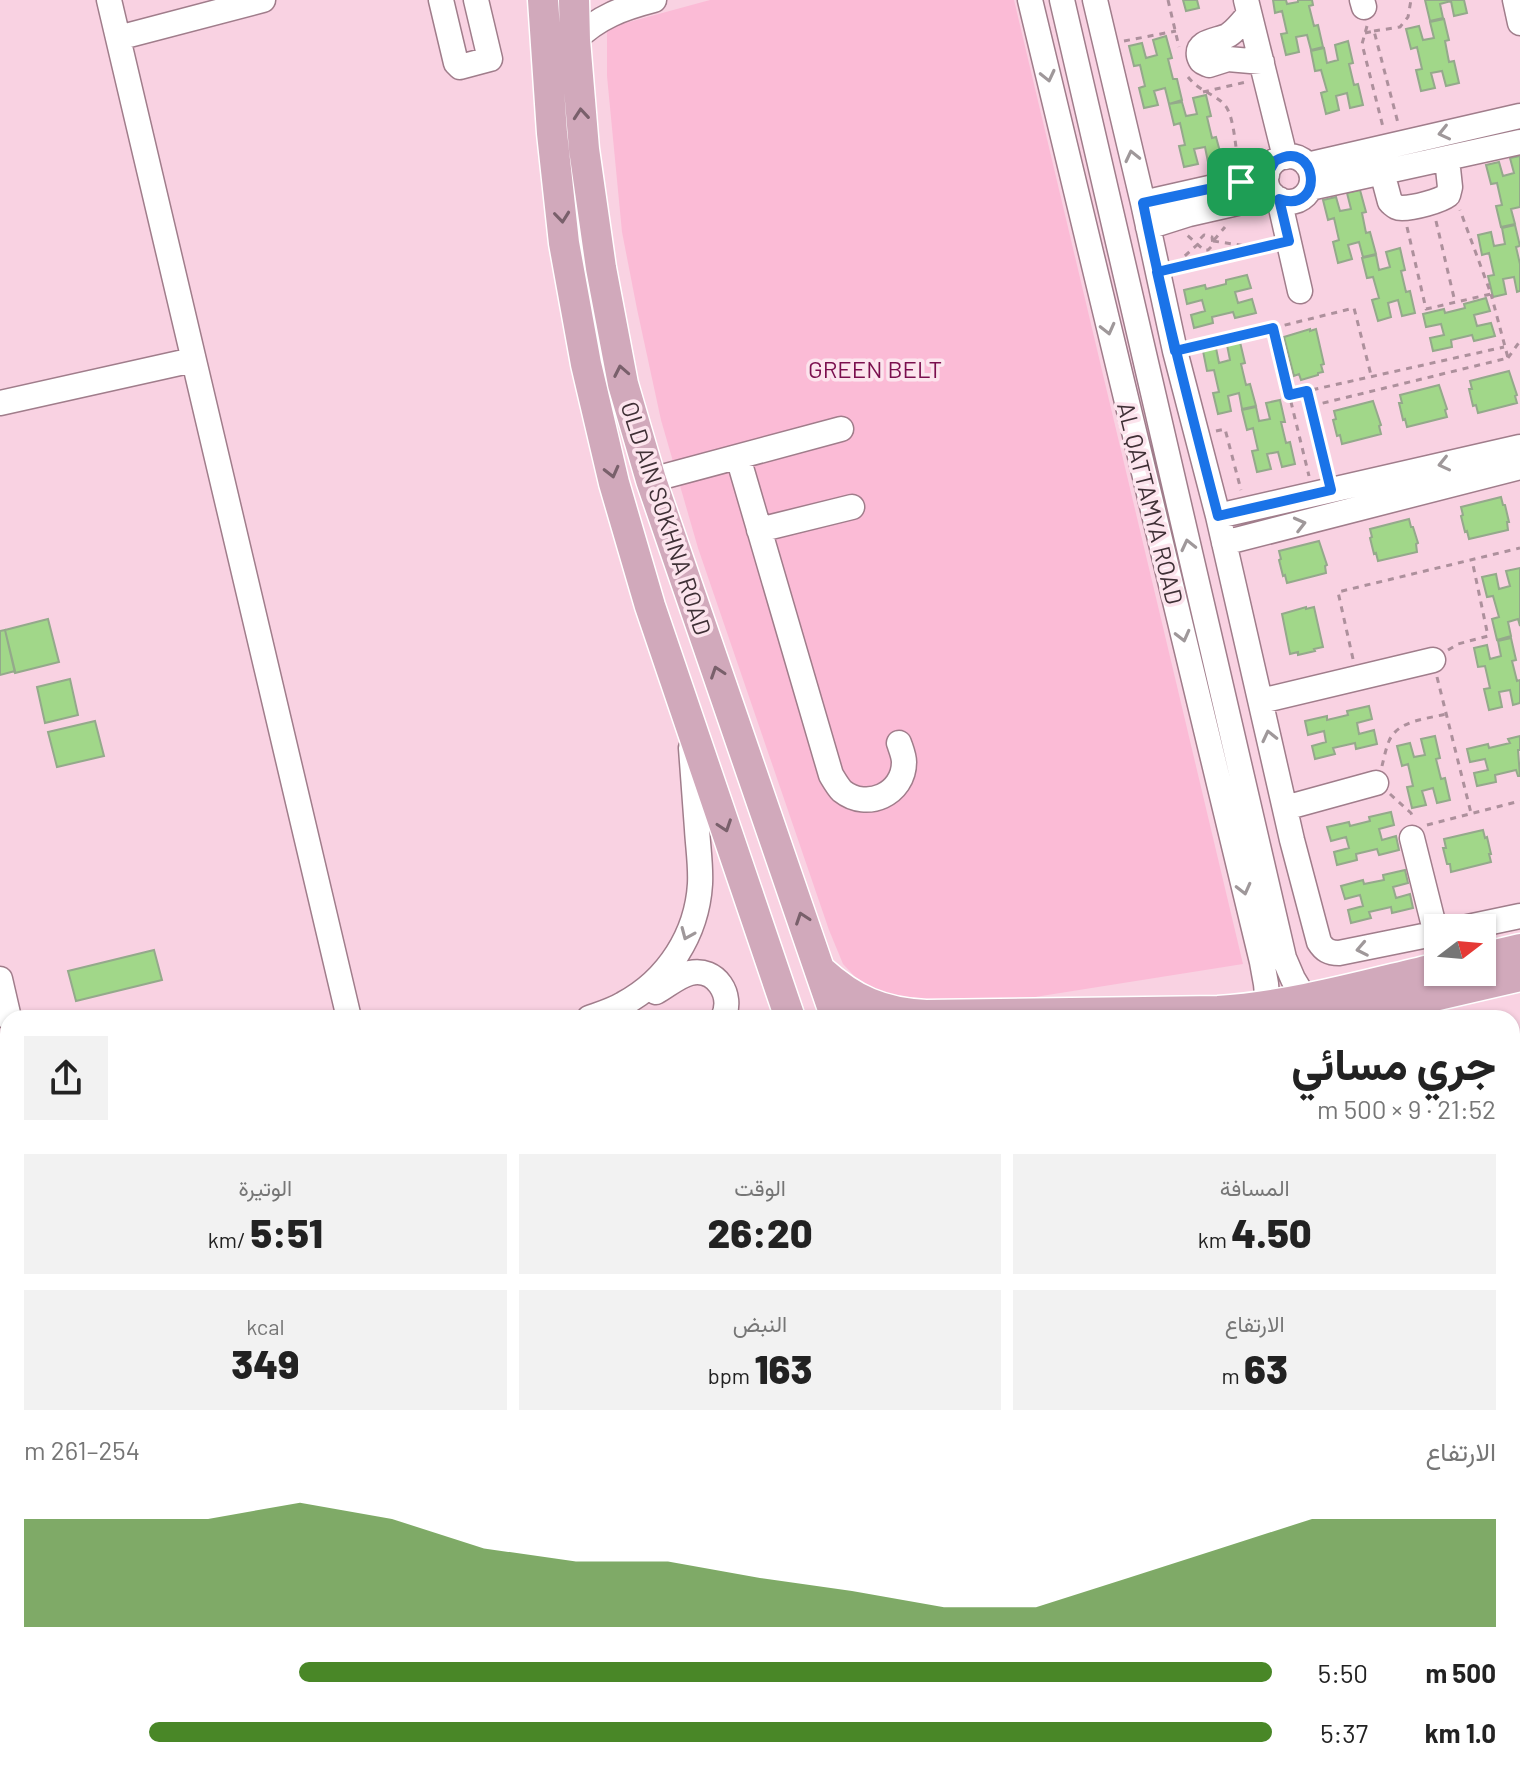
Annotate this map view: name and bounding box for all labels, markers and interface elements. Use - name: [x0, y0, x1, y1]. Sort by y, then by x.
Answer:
- one-way arrow: [1039, 69, 1056, 82]
- one-way arrow: [573, 107, 590, 120]
- one-way arrow: [1438, 124, 1451, 141]
- pin: [1207, 148, 1275, 216]
- one-way arrow: [1124, 150, 1141, 163]
- icon: arrive: [1219, 160, 1263, 204]
- one-way arrow: [553, 211, 570, 224]
- one-way arrow: [1099, 321, 1116, 335]
- park label: GREEN BELT: [808, 354, 942, 383]
- one-way arrow: [613, 365, 630, 378]
- street label: OLD AIN SOKHNA ROAD: [616, 398, 718, 638]
- street label: AL QATTAMYA ROAD: [1112, 399, 1190, 607]
- one-way arrow: [1438, 455, 1451, 472]
- one-way arrow: [602, 465, 619, 479]
- one-way arrow: [1292, 516, 1306, 533]
- one-way arrow: [1180, 539, 1197, 552]
- one-way arrow: [1174, 628, 1191, 642]
- one-way arrow: [711, 666, 727, 680]
- one-way arrow: [1261, 730, 1278, 743]
- one-way arrow: [716, 818, 732, 832]
- one-way arrow: [1235, 881, 1252, 895]
- one-way arrow: [796, 911, 812, 925]
- north arrow: [1424, 914, 1496, 986]
- map controls: [1424, 914, 1496, 986]
- one-way arrow: [681, 925, 697, 940]
- one-way arrow: [1355, 939, 1368, 956]
- button: share: [24, 1036, 108, 1120]
- text: جري مسائي: [1291, 1036, 1496, 1089]
- text: 21:52 · 9 × 500 m: [1317, 1093, 1496, 1124]
- text: الوتيرة: [238, 1174, 292, 1200]
- text: الوقت: [734, 1174, 786, 1200]
- text: المسافة: [1220, 1174, 1290, 1200]
- text: 5:51: [250, 1208, 323, 1256]
- text: 26:20: [708, 1208, 813, 1256]
- text: 4.50: [1231, 1208, 1312, 1256]
- text: /km: [208, 1226, 250, 1252]
- text: km: [1198, 1226, 1231, 1252]
- text: النبض: [733, 1310, 787, 1336]
- text: الارتفاع: [1225, 1310, 1285, 1336]
- text: kcal: [246, 1313, 285, 1339]
- text: 349: [231, 1339, 299, 1387]
- text: 163: [754, 1344, 812, 1392]
- text: 63: [1244, 1344, 1288, 1392]
- text: bpm: [708, 1362, 754, 1388]
- text: m: [1222, 1362, 1244, 1388]
- text: 254–261 m: [24, 1434, 140, 1465]
- text: الارتفاع: [1425, 1435, 1496, 1466]
- text: 5:50: [1318, 1657, 1368, 1688]
- text: 500 m: [1425, 1657, 1496, 1688]
- text: 5:37: [1320, 1717, 1368, 1748]
- text: 1.0 km: [1425, 1717, 1496, 1748]

